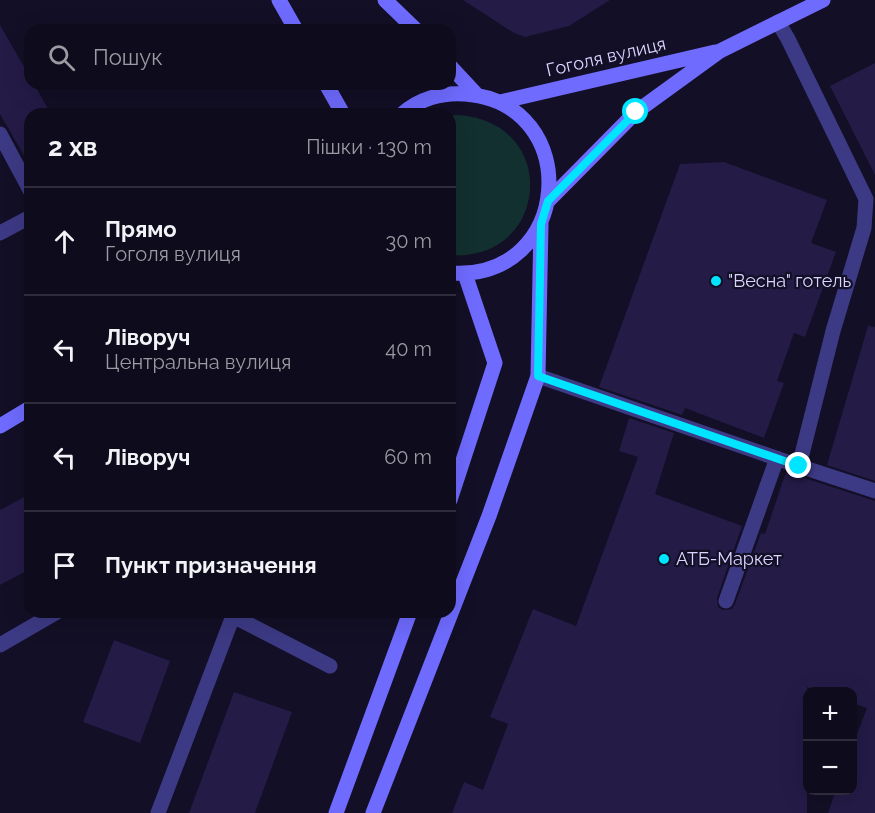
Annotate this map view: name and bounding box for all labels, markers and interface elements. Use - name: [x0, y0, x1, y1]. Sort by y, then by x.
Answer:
- search box: [24, 24, 456, 90]
- street label: Гоголя вулиця: [544, 33, 668, 80]
- icon: search: [45, 41, 78, 74]
- text: Пошук: [93, 44, 163, 70]
- route start: [622, 98, 648, 124]
- text: 2 хв: [48, 132, 97, 162]
- text: Пішки · 130 m: [306, 135, 432, 159]
- text: Прямо: [105, 216, 177, 242]
- icon: ahead: [48, 225, 81, 258]
- text: 30 m: [386, 229, 432, 253]
- text: Гоголя вулиця: [105, 242, 241, 266]
- place label: "Весна" готель: [728, 270, 852, 291]
- marker: "Весна" готель: [709, 274, 723, 288]
- text: Ліворуч: [105, 324, 190, 350]
- icon: left: [48, 333, 81, 366]
- text: 40 m: [385, 337, 432, 361]
- text: Центральна вулиця: [105, 350, 291, 374]
- icon: left: [48, 441, 81, 474]
- text: Ліворуч: [105, 444, 190, 470]
- text: 60 m: [384, 445, 432, 469]
- route end: [785, 452, 811, 478]
- place label: АТБ-Маркет: [676, 548, 782, 569]
- icon: arrive: [48, 549, 81, 582]
- text: Пункт призначення: [105, 552, 317, 578]
- marker: АТБ-Маркет: [657, 552, 671, 566]
- map controls: [803, 687, 857, 795]
- button: +: [803, 687, 857, 741]
- button: −: [803, 741, 857, 795]

